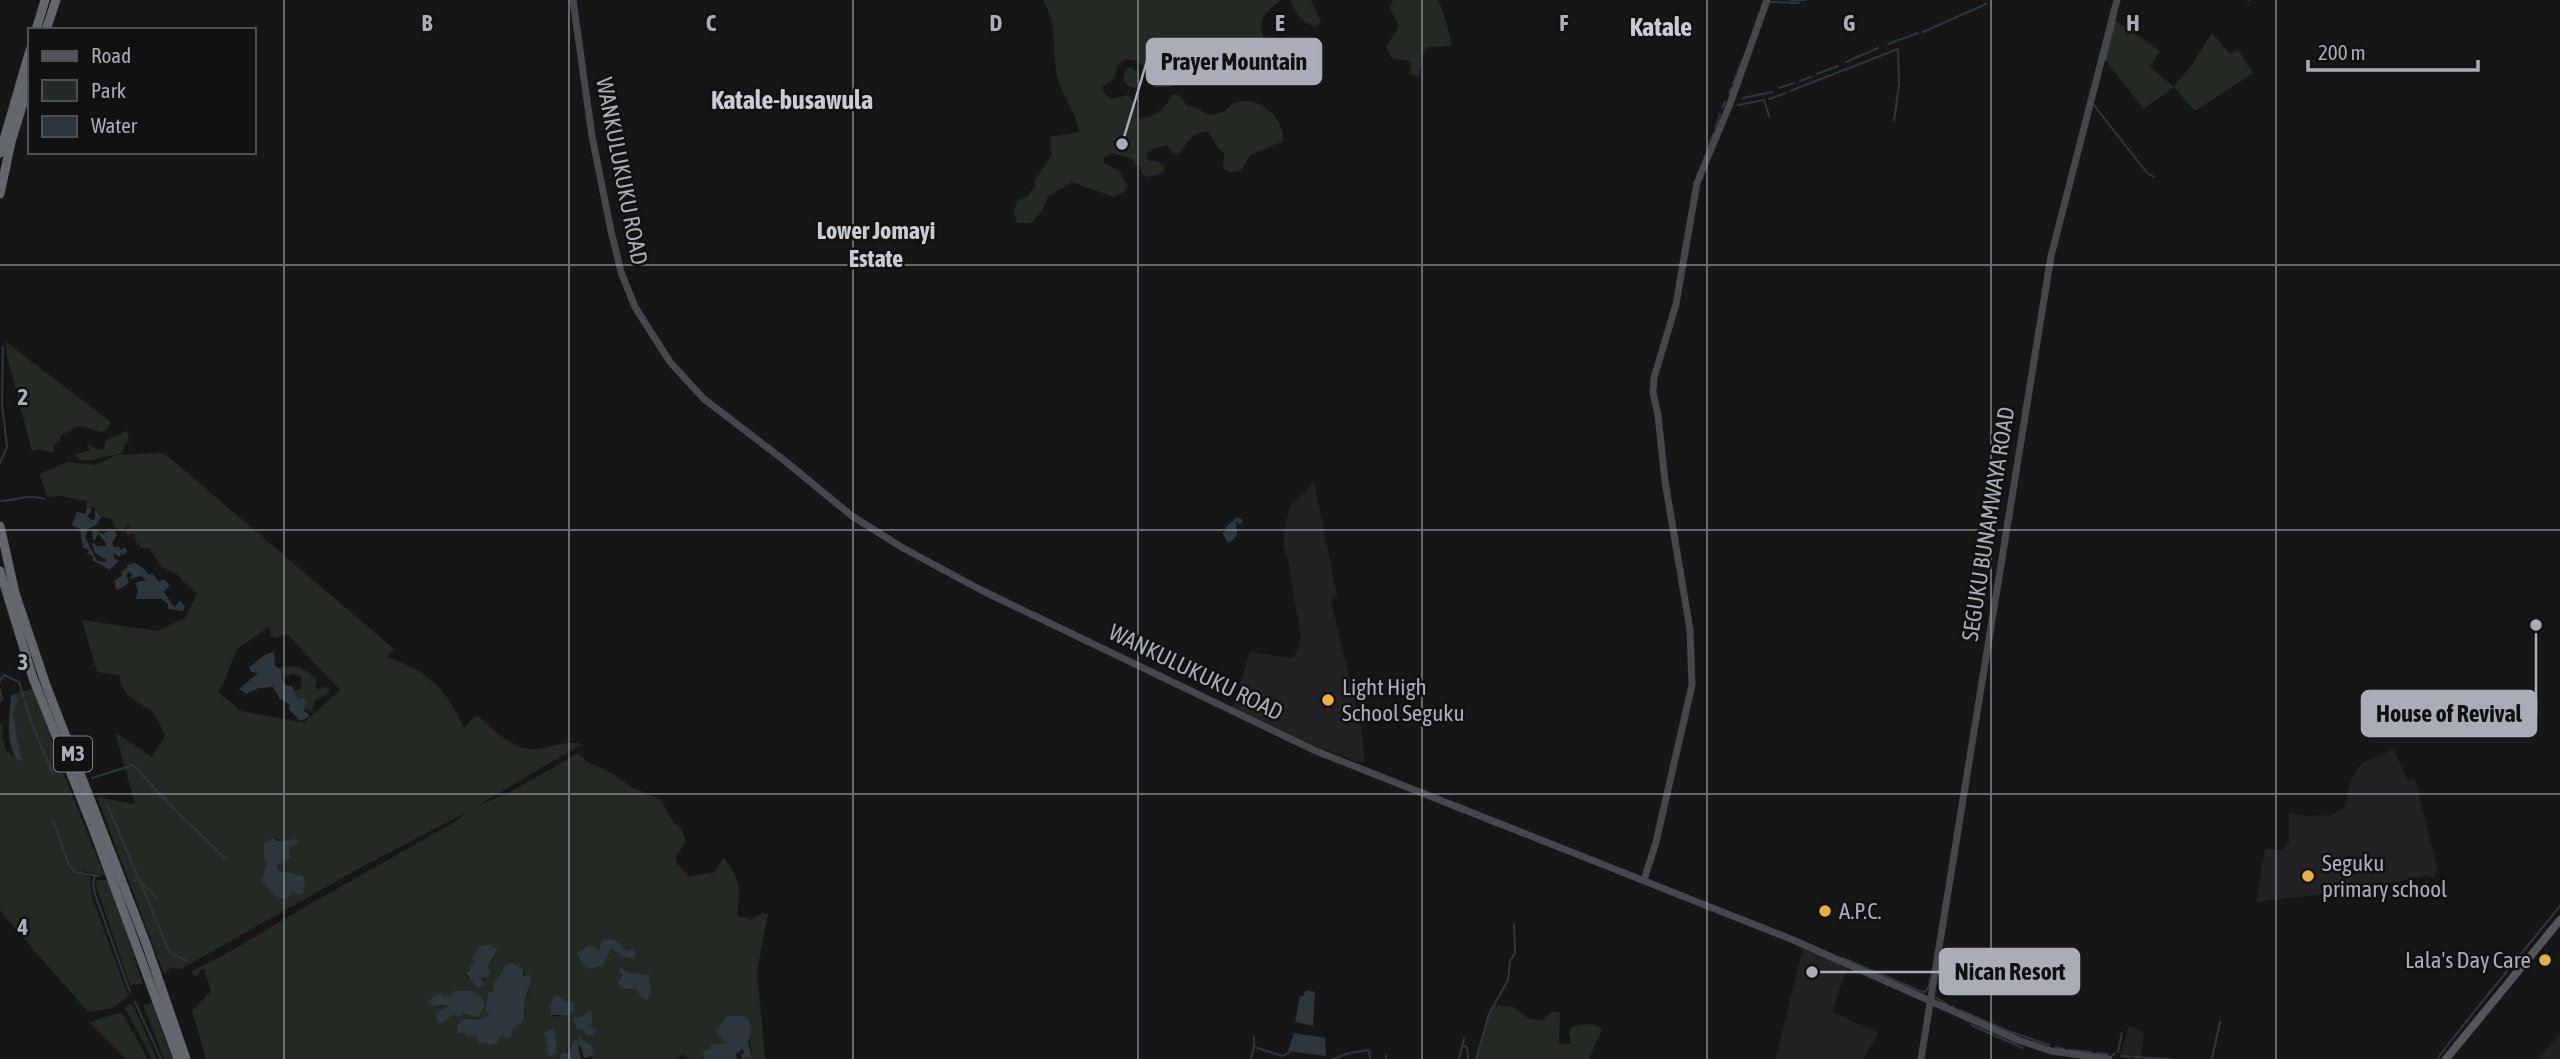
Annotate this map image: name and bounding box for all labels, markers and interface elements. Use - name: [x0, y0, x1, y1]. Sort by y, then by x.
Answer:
- text: B: [422, 10, 433, 36]
- text: C: [706, 10, 717, 36]
- text: D: [990, 10, 1003, 36]
- text: E: [1275, 10, 1285, 36]
- text: F: [1559, 10, 1569, 36]
- text: G: [1843, 10, 1855, 36]
- text: H: [2126, 10, 2140, 36]
- district label: Katale: [1630, 12, 1692, 42]
- legend: [28, 28, 256, 154]
- scale bar: [2308, 28, 2478, 72]
- callout: Prayer Mountain: [1147, 39, 1321, 84]
- text: 200 m: [2318, 40, 2366, 64]
- text: Road: [91, 43, 131, 67]
- text: Prayer Mountain: [1161, 48, 1307, 75]
- street label: WANKULUKUKU ROAD: [591, 75, 653, 267]
- text: Park: [91, 78, 126, 102]
- district label: Katale-busawula: [711, 85, 873, 115]
- text: Water: [91, 113, 138, 137]
- district label: Lower Jomayi Estate: [817, 217, 935, 272]
- text: 2: [18, 384, 28, 410]
- street label: SEGUKU BUNAMWAYA ROAD: [1957, 405, 2019, 643]
- street label: WANKULUKUKU ROAD: [1105, 619, 1287, 725]
- text: 3: [18, 649, 28, 675]
- place label: Light High School Seguku: [1342, 674, 1465, 726]
- callout: House of Revival: [2362, 691, 2536, 736]
- marker: Light High School Seguku: [1320, 692, 1336, 708]
- text: House of Revival: [2376, 700, 2523, 727]
- road number: M3: [54, 736, 92, 772]
- place label: Seguku primary school: [2322, 850, 2447, 902]
- marker: Seguku primary school: [2300, 868, 2316, 884]
- place label: A.P.C.: [1839, 898, 1882, 924]
- marker: A.P.C.: [1817, 903, 1833, 919]
- text: 4: [17, 914, 29, 940]
- place label: Lala's Day Care: [2405, 947, 2531, 973]
- callout: Nican Resort: [1940, 949, 2079, 994]
- marker: Lala's Day Care: [2537, 952, 2553, 968]
- text: Nican Resort: [1954, 958, 2066, 985]

